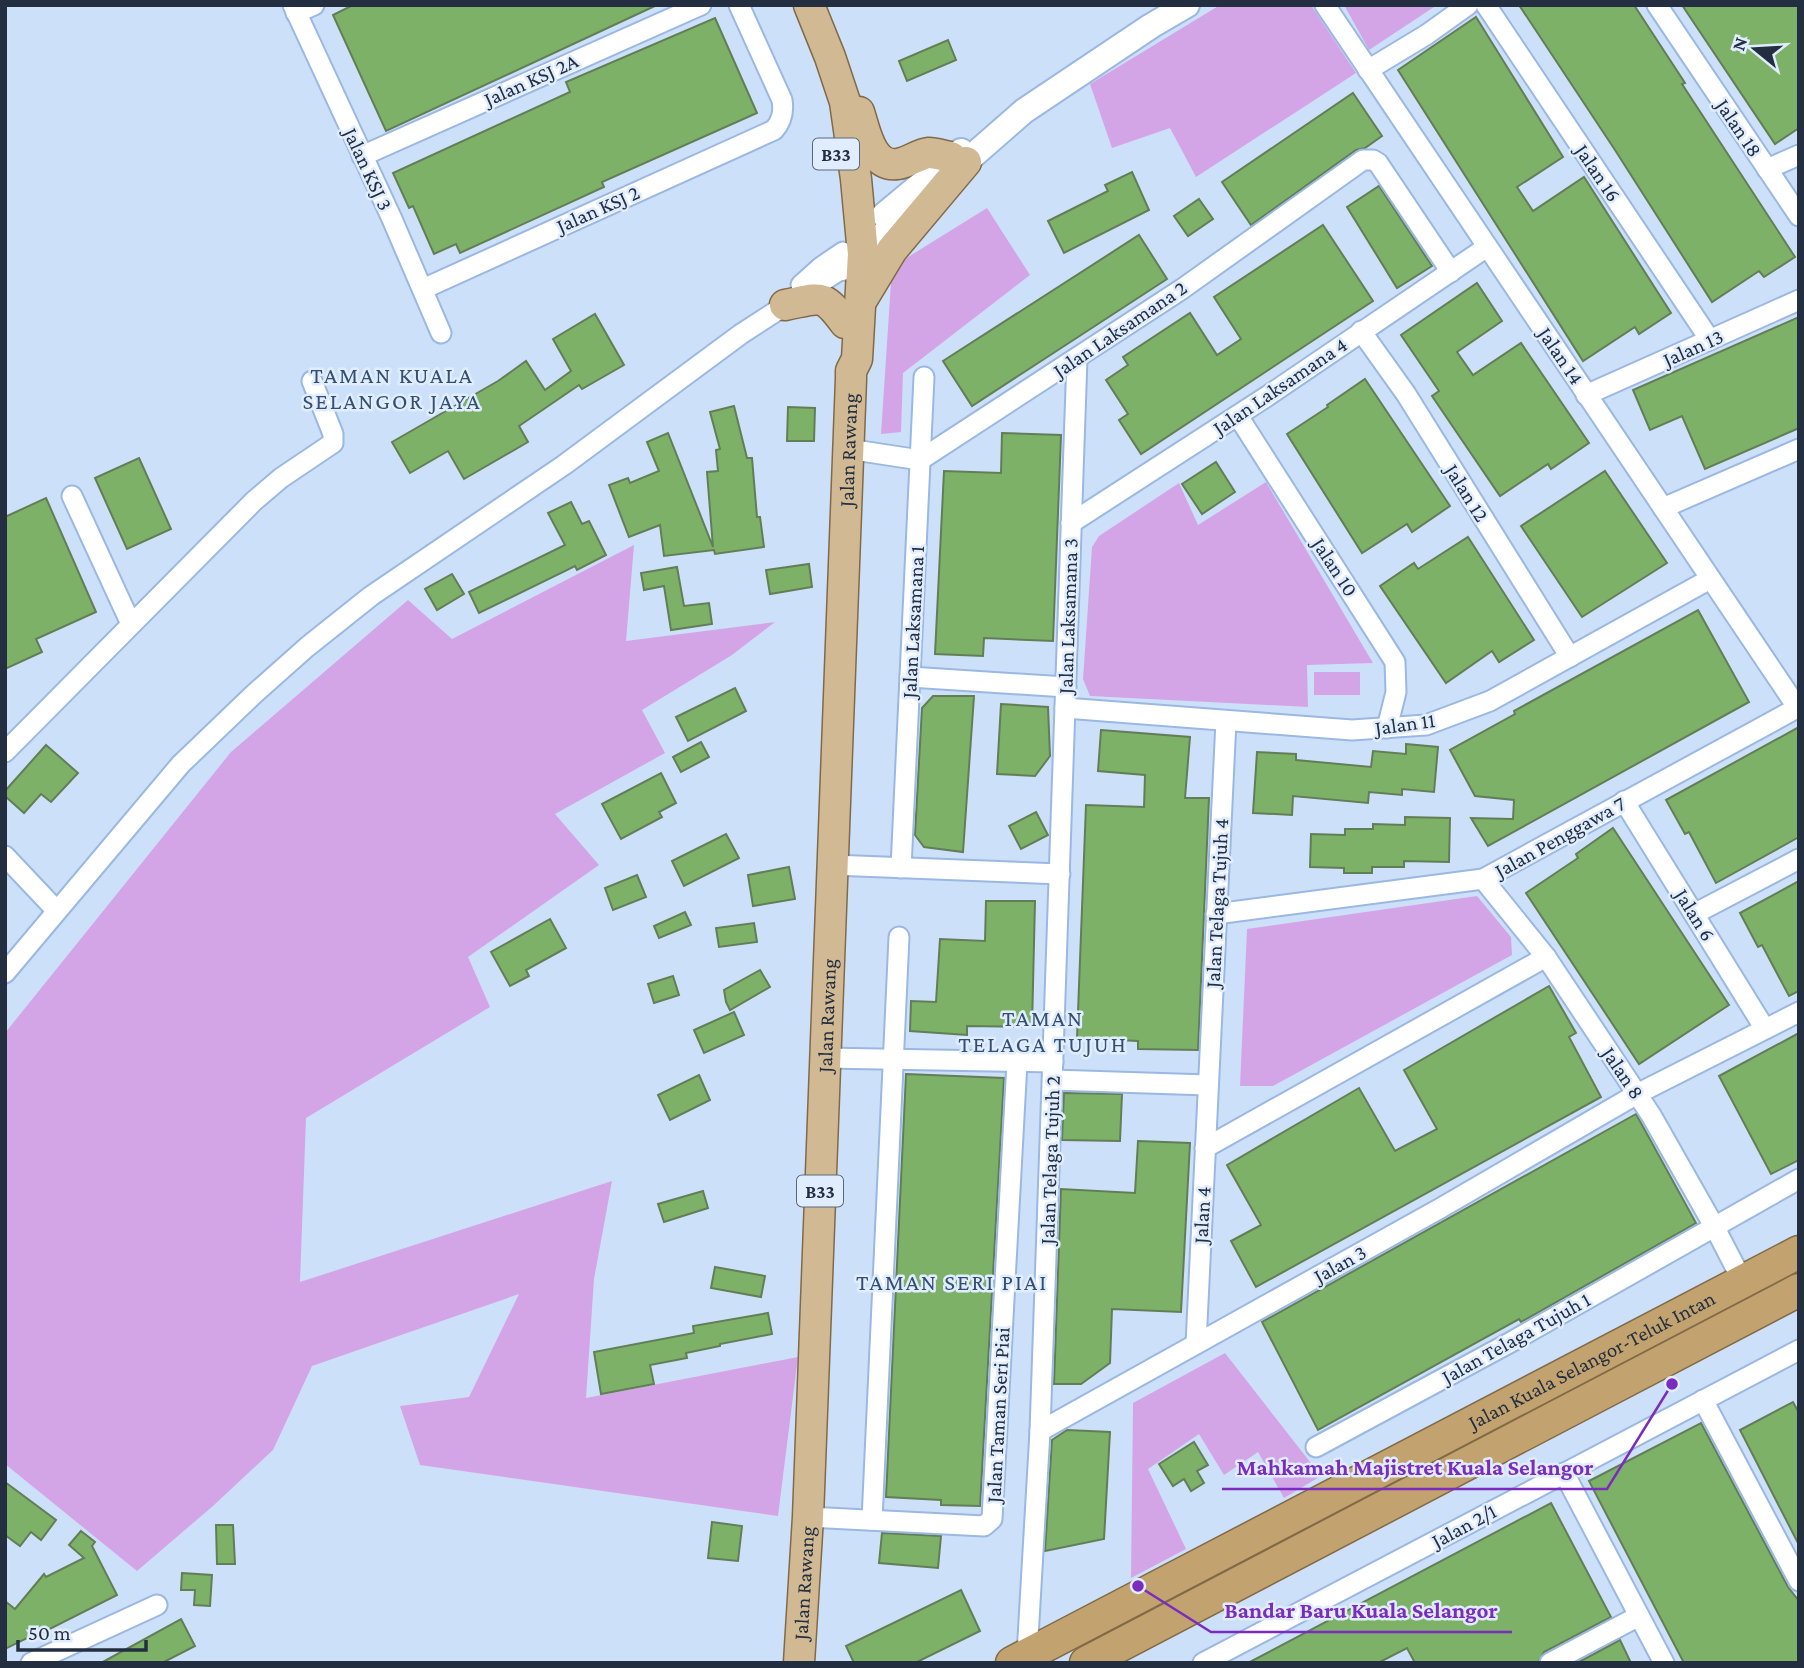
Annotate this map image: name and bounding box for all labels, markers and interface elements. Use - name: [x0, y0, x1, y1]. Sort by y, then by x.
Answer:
- north arrow: [1720, 14, 1790, 84]
- text: N: [1727, 34, 1751, 53]
- street label: Jalan KSJ 2A: [478, 49, 582, 112]
- street label: Jalan 18: [1710, 93, 1767, 162]
- street label: Jalan KSJ 3: [338, 122, 398, 214]
- road number: B33: [813, 138, 859, 170]
- street label: Jalan 16: [1569, 138, 1626, 206]
- street label: Jalan KSJ 2: [551, 180, 643, 239]
- street label: Jalan Laksamana 2: [1047, 275, 1191, 384]
- street label: Jalan 14: [1532, 321, 1589, 389]
- street label: Jalan 13: [1657, 324, 1727, 373]
- street label: Jalan Laksamana 4: [1207, 332, 1352, 441]
- district label: TAMAN KUALA SELANGOR JAYA: [302, 362, 482, 414]
- street label: Jalan Rawang: [834, 393, 862, 509]
- street label: Jalan 12: [1439, 458, 1494, 526]
- street label: Jalan 10: [1306, 531, 1363, 601]
- street label: Jalan Laksamana 3: [1053, 538, 1083, 696]
- street label: Jalan Laksamana 1: [897, 545, 929, 701]
- street label: Jalan 11: [1371, 708, 1437, 740]
- street label: Jalan Penggawa 7: [1489, 791, 1630, 884]
- street label: Jalan Telaga Tujuh 4: [1200, 818, 1233, 990]
- street label: Jalan 6: [1669, 883, 1720, 946]
- street label: Jalan Rawang: [813, 958, 841, 1075]
- district label: TAMAN TELAGA TUJUH: [958, 1005, 1128, 1057]
- street label: Jalan 8: [1596, 1041, 1649, 1104]
- street label: Jalan Telaga Tujuh 2: [1035, 1075, 1065, 1247]
- road number: B33: [797, 1176, 843, 1206]
- street label: Jalan 4: [1188, 1186, 1215, 1246]
- street label: Jalan 3: [1308, 1240, 1370, 1289]
- district label: TAMAN SERI PIAI: [856, 1269, 1048, 1295]
- street label: Jalan Kuala Selangor-Teluk Intan: [1462, 1286, 1719, 1435]
- street label: Jalan Telaga Tujuh 1: [1436, 1287, 1594, 1390]
- street label: Jalan Taman Seri Piai: [981, 1326, 1015, 1505]
- callout: Mahkamah Majistret Kuala Selangor: [1222, 1445, 1607, 1489]
- text: Mahkamah Majistret Kuala Selangor: [1237, 1454, 1594, 1480]
- street label: Jalan 2/1: [1426, 1499, 1501, 1554]
- street label: Jalan Rawang: [788, 1526, 819, 1643]
- callout: Bandar Baru Kuala Selangor: [1211, 1588, 1512, 1632]
- text: Bandar Baru Kuala Selangor: [1224, 1597, 1498, 1623]
- scale bar: [18, 1608, 145, 1652]
- text: 50 m: [28, 1621, 71, 1645]

